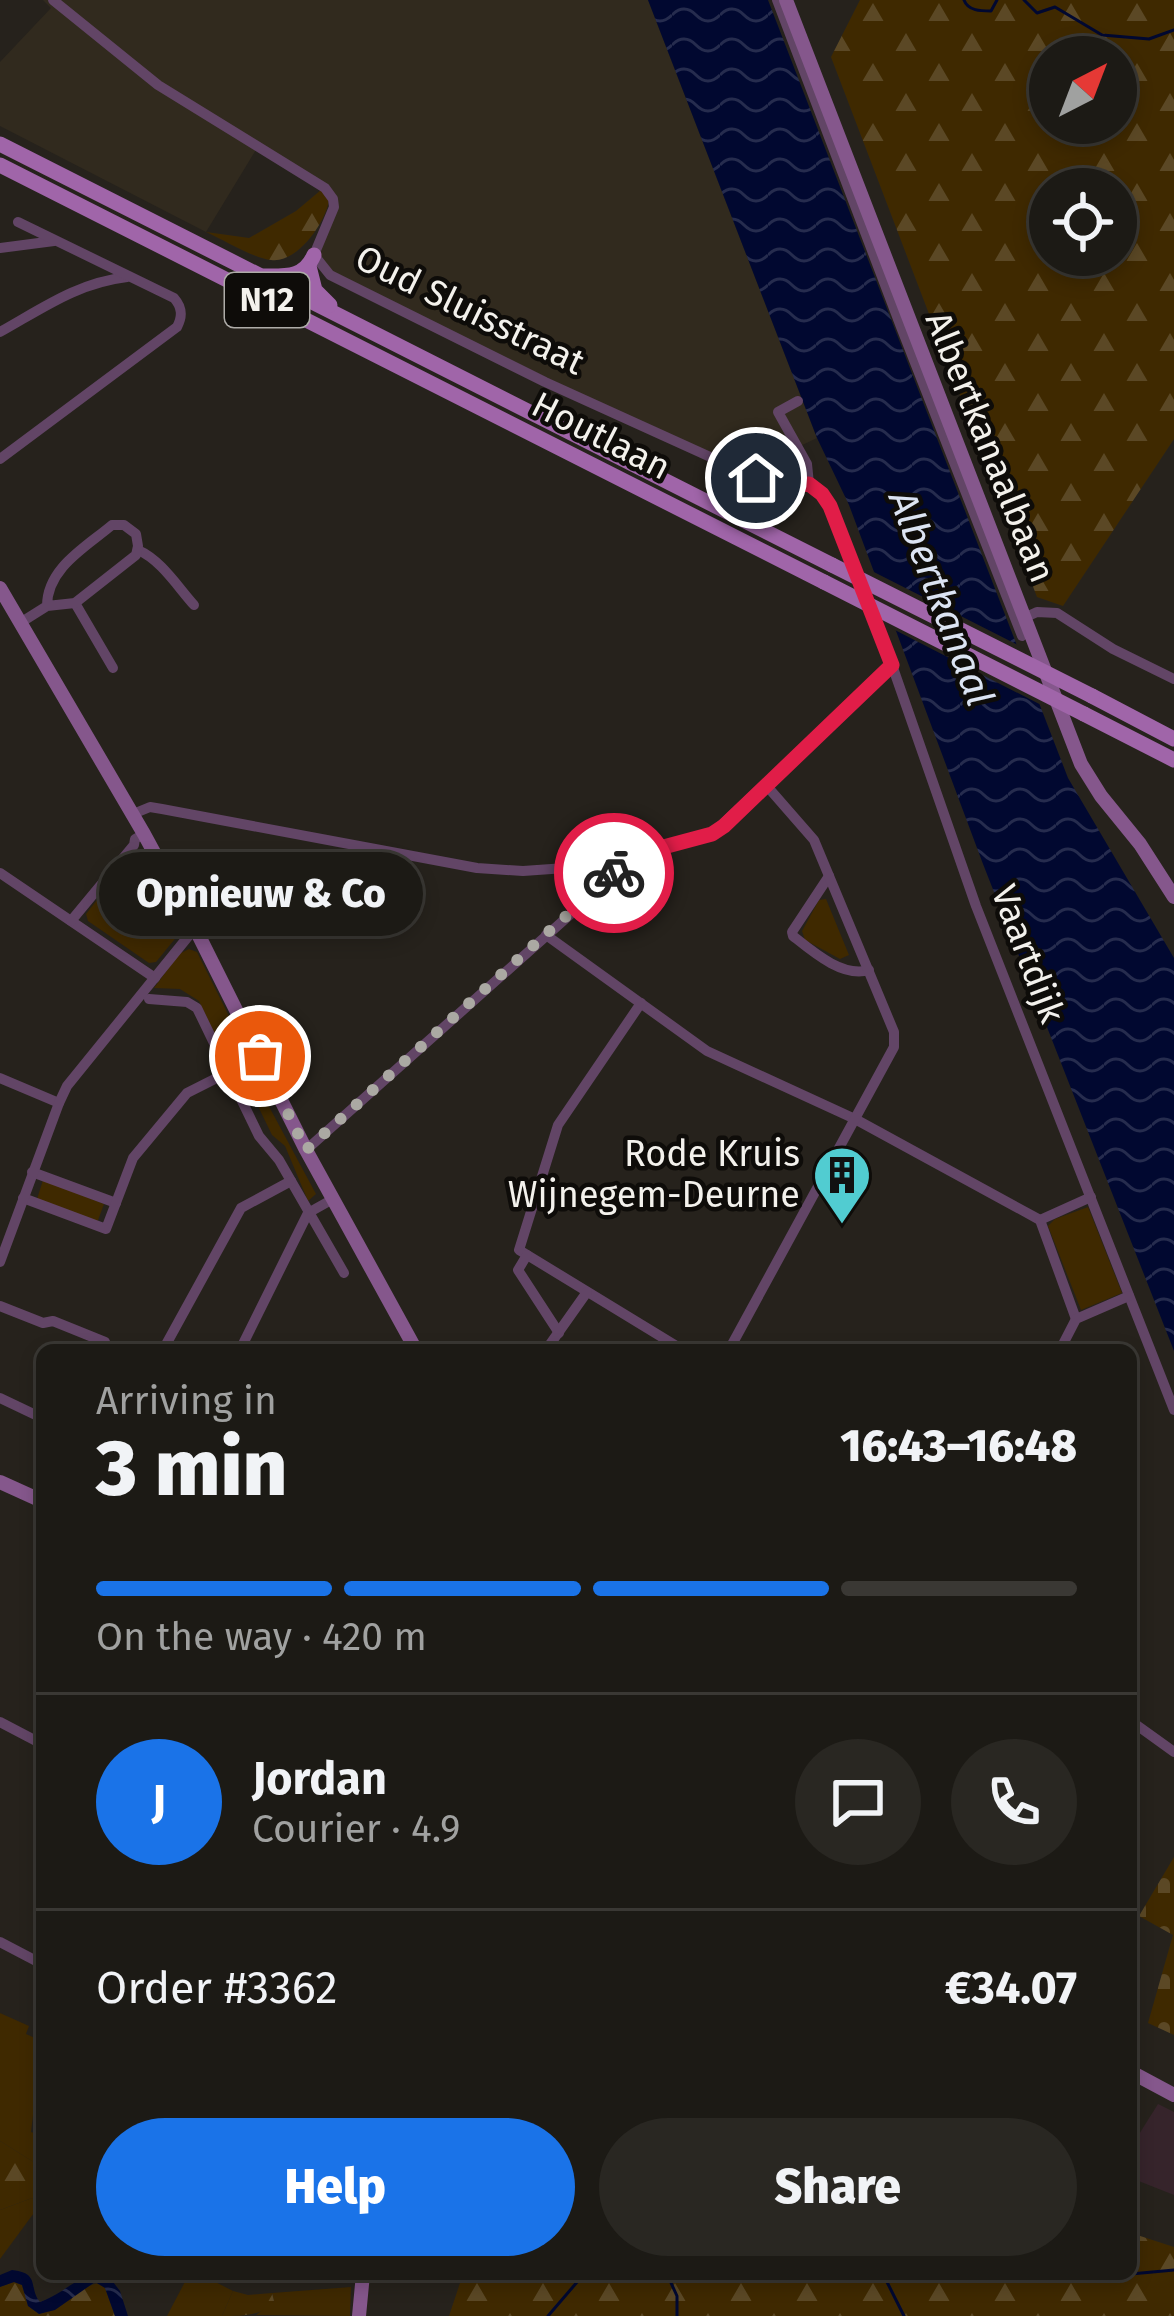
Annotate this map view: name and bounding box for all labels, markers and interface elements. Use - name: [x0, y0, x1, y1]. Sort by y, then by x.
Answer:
- north arrow: [1029, 36, 1137, 144]
- map controls: [1029, 36, 1137, 276]
- button: locate: [1029, 168, 1137, 276]
- street label: Oud Sluisstraat: [348, 236, 592, 384]
- road number: N12: [225, 273, 309, 327]
- street label: Albertkanaalbaan: [916, 305, 1064, 589]
- street label: Houtlaan: [524, 382, 678, 490]
- pin: [705, 427, 807, 529]
- icon: home: [723, 445, 789, 511]
- water label: Albertkanaal: [878, 482, 1003, 712]
- courier: [554, 813, 674, 933]
- icon: bike: [581, 840, 647, 906]
- callout: Opnieuw & Co: [98, 852, 422, 936]
- text: Opnieuw & Co: [136, 871, 386, 917]
- street label: Vaartdijk: [982, 879, 1075, 1030]
- pin: [209, 1005, 311, 1107]
- icon: bag: [227, 1023, 293, 1089]
- place label: Rode Kruis Wijnegem-Deurne: [508, 1132, 800, 1217]
- building icon: Rode Kruis Wijnegem-Deurne: [811, 1144, 873, 1226]
- text: Arriving in: [96, 1378, 277, 1424]
- text: 16:43–16:48: [840, 1419, 1077, 1473]
- text: 3 min: [96, 1422, 287, 1516]
- text: On the way · 420 m: [96, 1614, 427, 1660]
- button: chat: [795, 1739, 921, 1865]
- button: phone: [951, 1739, 1077, 1865]
- text: Jordan: [252, 1752, 387, 1806]
- text: J: [152, 1775, 166, 1829]
- text: Courier · 4.9: [252, 1806, 461, 1852]
- text: Order #3362: [96, 1961, 337, 2015]
- text: €34.07: [945, 1961, 1077, 2015]
- button: Help: [96, 2118, 575, 2256]
- button: Share: [599, 2118, 1077, 2256]

